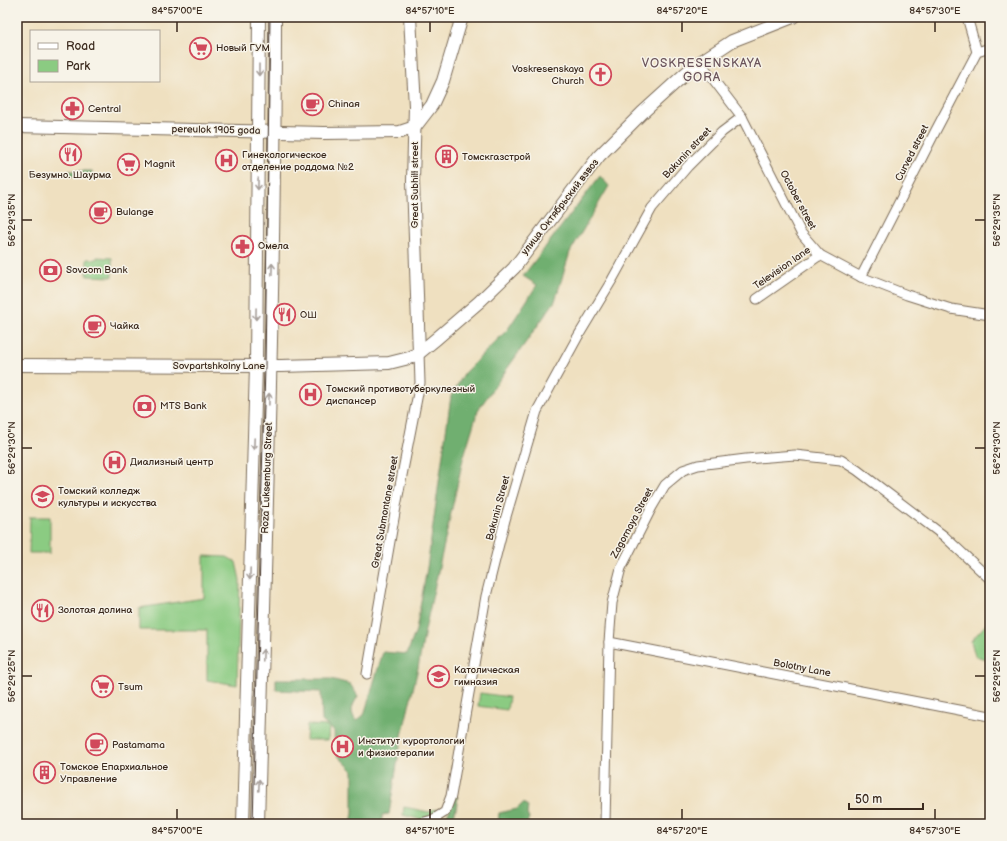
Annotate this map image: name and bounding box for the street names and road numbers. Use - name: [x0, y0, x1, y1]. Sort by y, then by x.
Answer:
- street label: pereulok 1905 goda: [171, 123, 261, 137]
- street label: Curved street: [893, 123, 931, 183]
- street label: Bakunin street: [660, 125, 714, 181]
- street label: Great Subhill street: [409, 142, 421, 228]
- street label: улица Октябрьский взвоз: [519, 156, 601, 257]
- street label: October street: [777, 168, 819, 232]
- street label: Television lane: [751, 244, 813, 292]
- street label: Sovpartshkolny Lane: [173, 360, 265, 372]
- street label: Roza Luksemburg Street: [259, 422, 275, 534]
- street label: Great Submontane street: [369, 455, 401, 569]
- street label: Bakunin Street: [484, 474, 512, 542]
- street label: Zagornaya Street: [608, 486, 656, 561]
- street label: Bolotny Lane: [772, 657, 832, 679]

